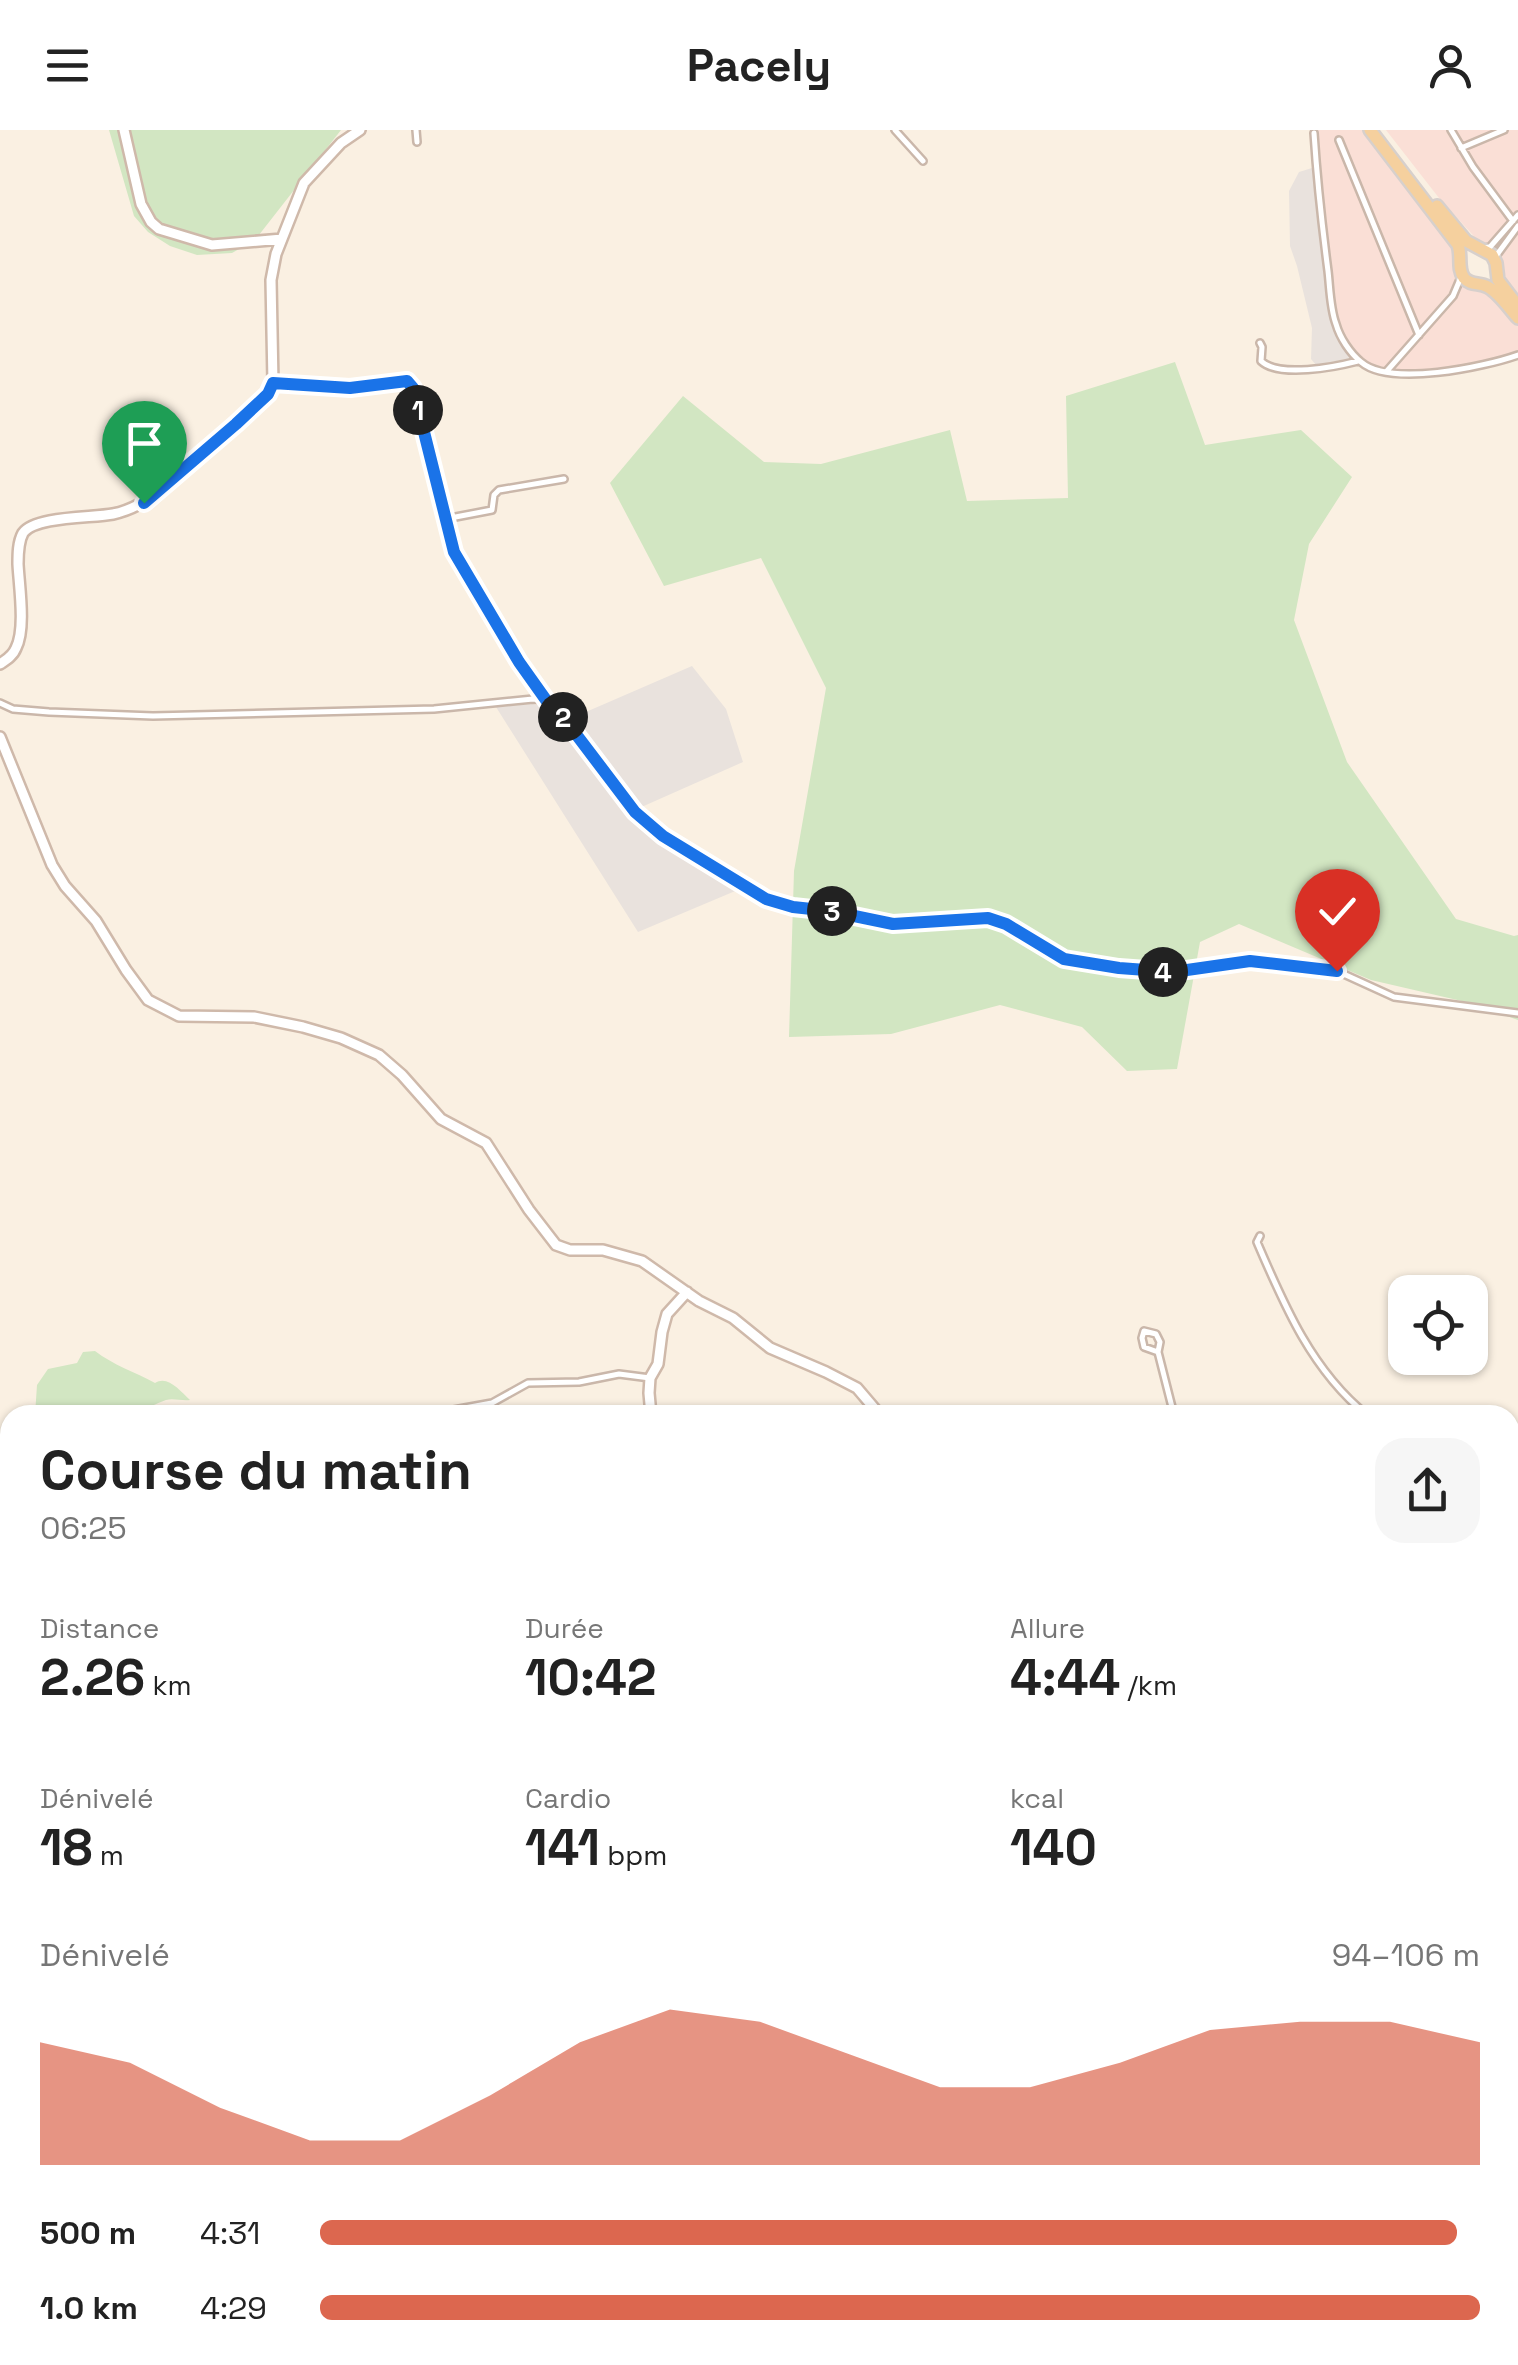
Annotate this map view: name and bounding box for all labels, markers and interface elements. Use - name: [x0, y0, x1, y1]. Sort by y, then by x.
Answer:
- text: Pacely: [687, 37, 831, 94]
- icon: menu: [40, 38, 95, 93]
- icon: person: [1423, 38, 1478, 93]
- pin: 1: [393, 385, 443, 435]
- text: 1: [412, 392, 424, 428]
- pin: [102, 401, 187, 504]
- icon: arrive: [117, 416, 172, 471]
- pin: 2: [538, 692, 588, 742]
- text: 2: [555, 699, 571, 735]
- pin: [1295, 869, 1380, 972]
- icon: check: [1310, 884, 1365, 939]
- pin: 3: [807, 886, 857, 936]
- text: 3: [823, 893, 841, 929]
- pin: 4: [1138, 947, 1188, 997]
- text: 4: [1154, 954, 1172, 990]
- map controls: [1388, 1275, 1488, 1375]
- button: locate: [1388, 1275, 1488, 1375]
- text: Course du matin: [40, 1435, 472, 1505]
- button: share: [1375, 1438, 1480, 1543]
- text: 06:25: [40, 1508, 127, 1548]
- text: Distance: [40, 1610, 159, 1646]
- text: Durée: [525, 1610, 604, 1646]
- text: Allure: [1010, 1610, 1085, 1646]
- text: 2.26: [40, 1646, 145, 1710]
- text: 10:42: [525, 1646, 656, 1710]
- text: 4:44: [1010, 1646, 1120, 1710]
- text: km: [145, 1667, 192, 1703]
- text: /km: [1120, 1667, 1177, 1703]
- text: Dénivelé: [40, 1780, 154, 1816]
- text: Cardio: [525, 1780, 611, 1816]
- text: kcal: [1010, 1780, 1064, 1816]
- text: 18: [40, 1816, 93, 1880]
- text: 141: [525, 1816, 600, 1880]
- text: 140: [1010, 1816, 1097, 1880]
- text: m: [93, 1837, 124, 1873]
- text: bpm: [600, 1837, 667, 1873]
- text: Dénivelé: [40, 1935, 170, 1975]
- text: 94–106 m: [1332, 1935, 1480, 1975]
- text: 500 m: [40, 2213, 136, 2253]
- text: 4:31: [200, 2213, 260, 2253]
- text: 1.0 km: [40, 2288, 138, 2328]
- text: 4:29: [200, 2288, 267, 2328]

